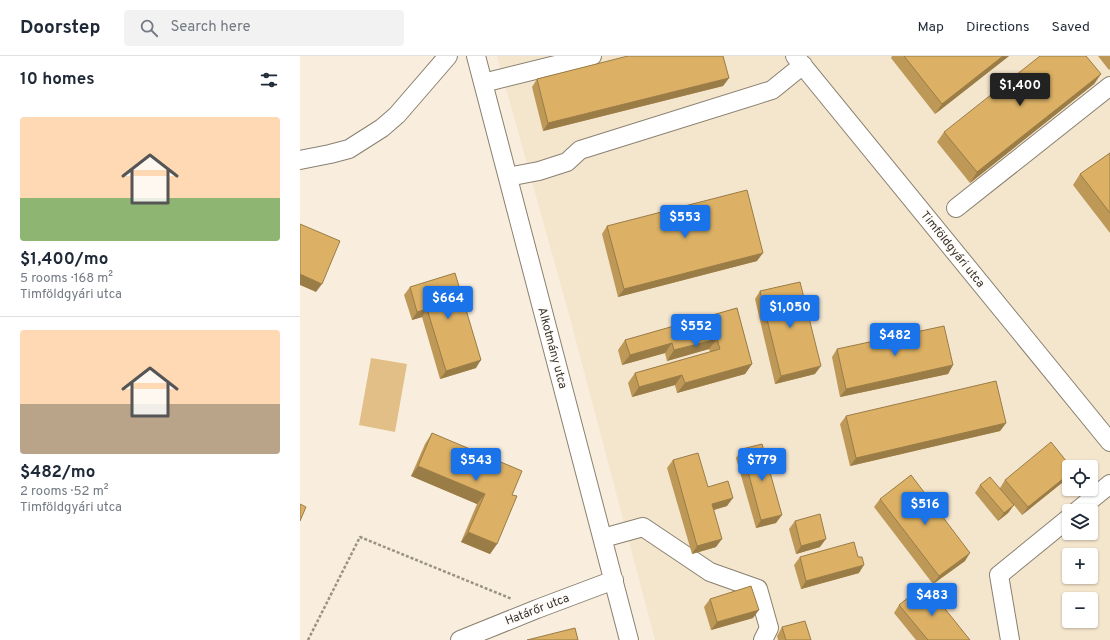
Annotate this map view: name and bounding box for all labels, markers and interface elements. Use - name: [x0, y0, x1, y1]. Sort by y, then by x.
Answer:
- search box: [124, 10, 404, 46]
- text: Doorstep: [20, 16, 100, 40]
- icon: search: [138, 17, 160, 39]
- text: Search here: [170, 18, 251, 37]
- text: Map: [918, 19, 944, 36]
- text: Directions: [966, 19, 1030, 36]
- text: Saved: [1052, 19, 1090, 36]
- text: 10 homes: [20, 69, 95, 91]
- icon: filters: [258, 69, 280, 91]
- pin: $1,400: [987, 73, 1053, 107]
- text: $1,400: [999, 78, 1041, 94]
- icon: home: [114, 143, 186, 215]
- pin: $553: [661, 205, 709, 239]
- street label: Timföldgyári utca: [916, 208, 988, 291]
- text: $553: [669, 210, 701, 226]
- text: $1,400/mo: [20, 249, 108, 271]
- text: 5 rooms · 168 m²: [20, 271, 113, 287]
- pin: $664: [424, 286, 472, 320]
- text: Timföldgyári utca: [20, 287, 122, 303]
- text: $664: [432, 291, 464, 307]
- pin: $1,050: [757, 295, 823, 329]
- text: $1,050: [769, 300, 811, 316]
- street label: Alkotmány utca: [533, 306, 571, 391]
- pin: $552: [672, 314, 720, 348]
- text: $552: [680, 319, 712, 335]
- pin: $482: [871, 323, 919, 357]
- text: $482: [879, 328, 911, 344]
- icon: home: [114, 356, 186, 428]
- pin: $543: [452, 448, 500, 482]
- pin: $779: [738, 448, 786, 482]
- text: $543: [460, 453, 492, 469]
- text: $779: [747, 453, 777, 469]
- map controls: [1062, 460, 1098, 628]
- button: locate: [1062, 460, 1098, 496]
- text: $482/mo: [20, 462, 95, 484]
- text: 2 rooms · 52 m²: [20, 484, 108, 500]
- pin: $516: [901, 492, 949, 526]
- text: $516: [911, 497, 939, 513]
- text: Timföldgyári utca: [20, 500, 122, 516]
- button: layers: [1062, 504, 1098, 540]
- button: +: [1062, 548, 1098, 584]
- pin: $483: [908, 583, 956, 617]
- text: $483: [916, 588, 948, 604]
- street label: Határőr utca: [503, 590, 572, 629]
- button: −: [1062, 592, 1098, 628]

